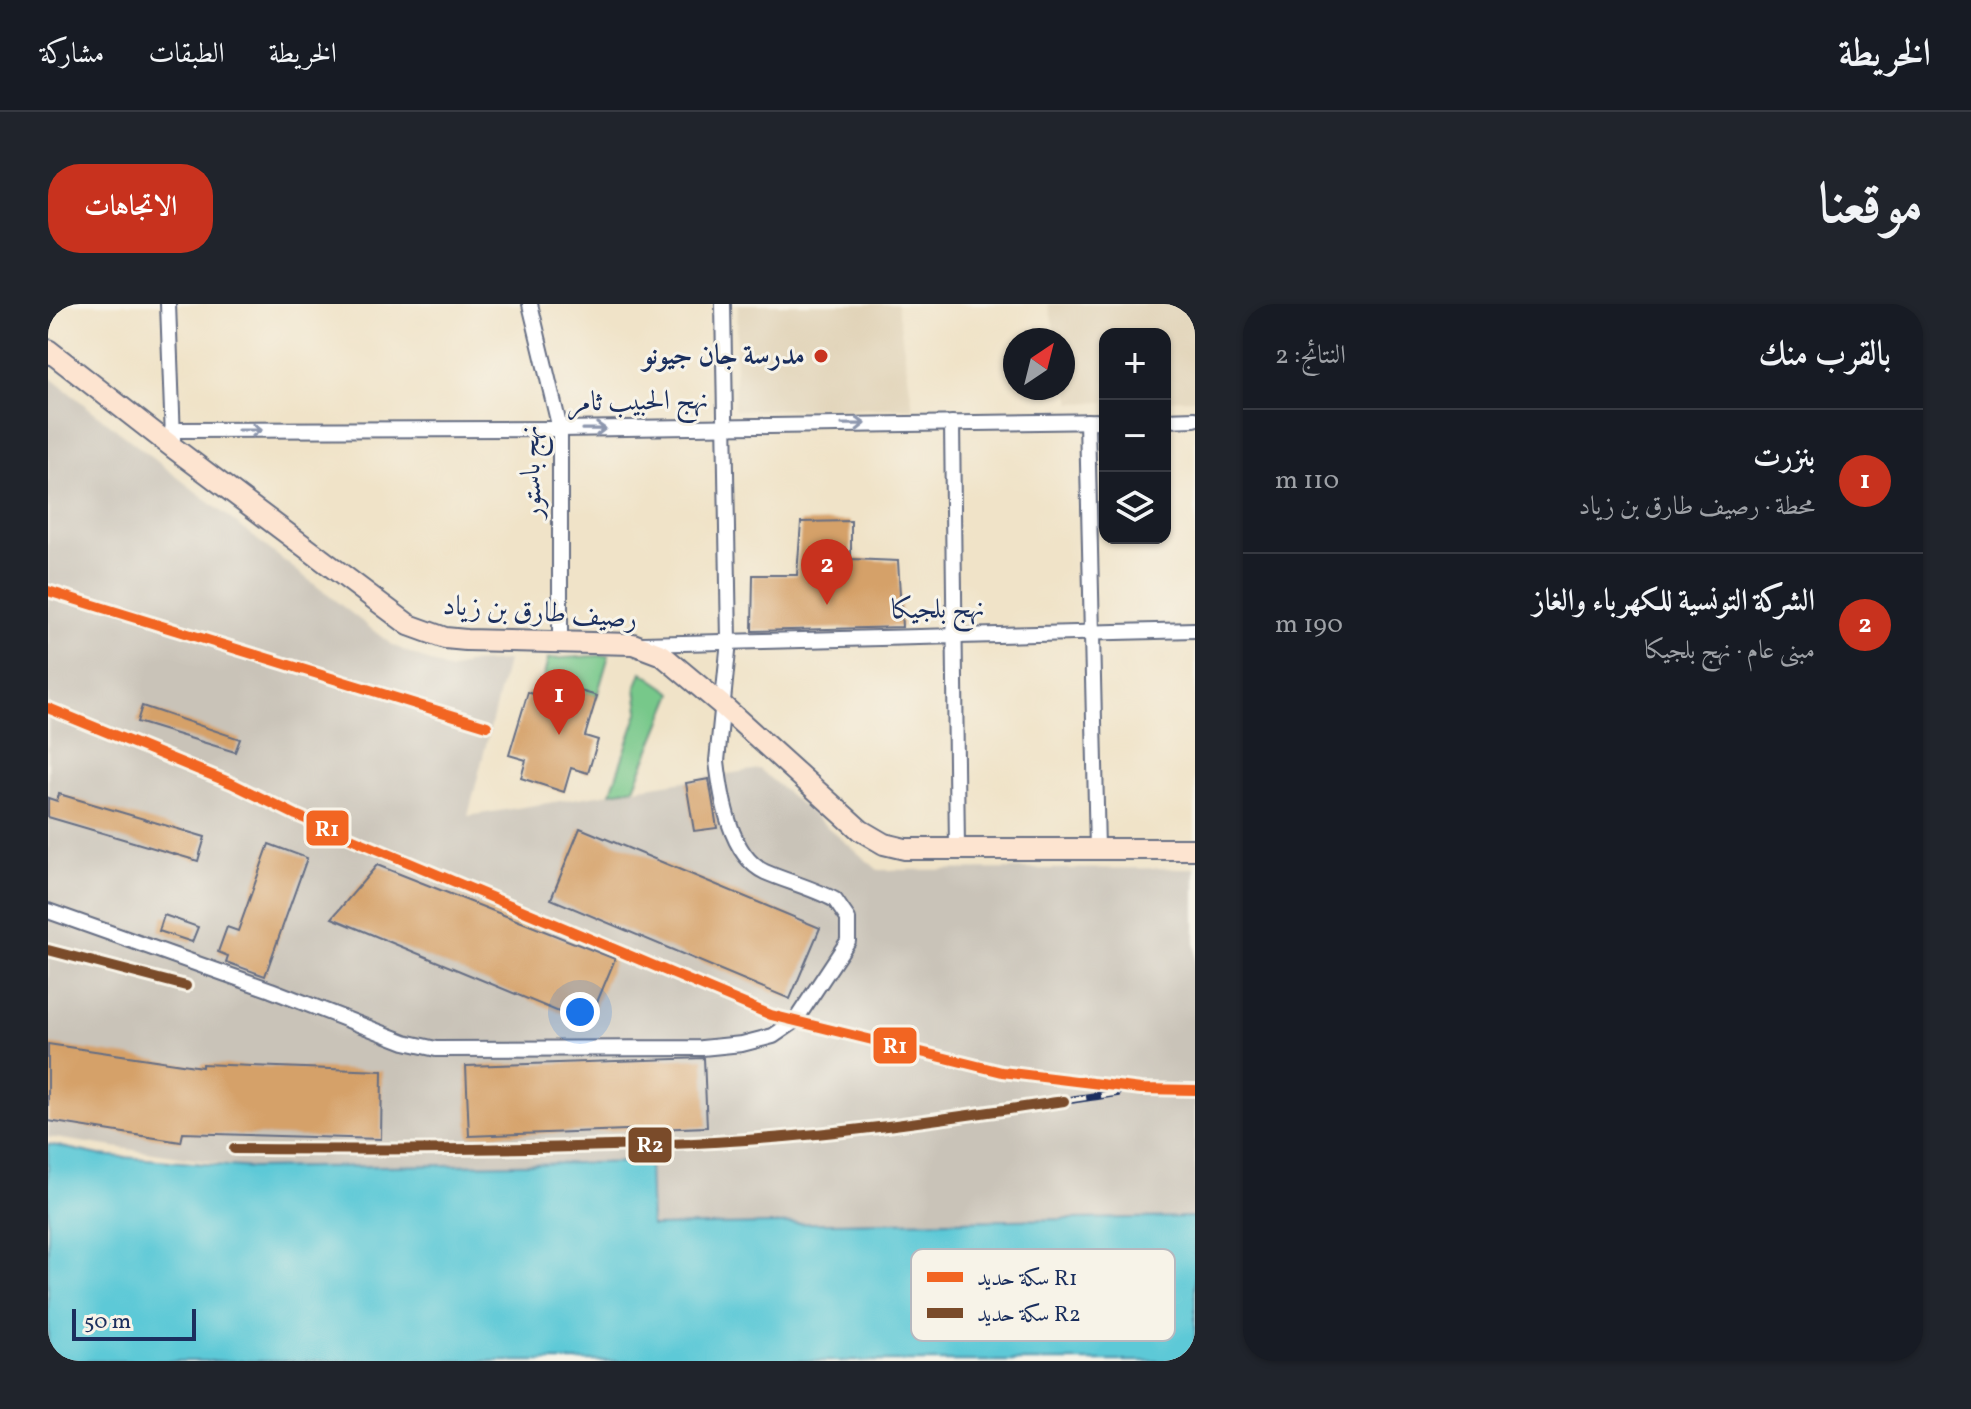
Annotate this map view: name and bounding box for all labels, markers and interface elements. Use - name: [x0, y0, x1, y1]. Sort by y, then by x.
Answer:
- text: الخريطة: [1839, 29, 1931, 82]
- text: مشاركة: [40, 35, 104, 74]
- text: الطبقات: [148, 35, 225, 74]
- text: الخريطة: [269, 35, 337, 74]
- button: الاتجاهات: [48, 164, 213, 253]
- text: موقعنا: [1818, 169, 1923, 247]
- north arrow: [1003, 328, 1075, 400]
- map controls: [1099, 328, 1171, 544]
- button: +: [1099, 328, 1171, 400]
- text: بالقرب منك: [1759, 332, 1891, 379]
- place label: مدرسة جان جيونو: [640, 337, 805, 376]
- text: النتائج: 2: [1275, 338, 1346, 374]
- marker: مدرسة جان جيونو: [812, 347, 830, 365]
- street label: نهج الحبيب ثامر: [567, 381, 709, 426]
- button: −: [1099, 400, 1171, 472]
- one-way arrow: [840, 417, 867, 432]
- one-way arrow: [580, 421, 607, 436]
- one-way arrow: [236, 422, 263, 438]
- street label: نهج باستور: [511, 424, 556, 522]
- text: بنزرت: [1753, 437, 1815, 479]
- text: 110 m: [1275, 463, 1339, 499]
- text: 1: [1860, 463, 1870, 499]
- button: layers: [1099, 472, 1171, 544]
- text: محطة · رصيف طارق بن زياد: [1579, 489, 1815, 525]
- pin: 2: [801, 539, 853, 605]
- text: الشركة التونسية للكهرباء والغاز: [1533, 581, 1815, 623]
- street label: رصيف طارق بن زياد: [441, 587, 639, 639]
- street label: نهج بلجيكا: [891, 590, 985, 633]
- text: 190 m: [1275, 607, 1343, 643]
- text: 2: [1858, 607, 1872, 643]
- text: مبنى عام · نهج بلجيكا: [1645, 633, 1815, 669]
- pin: 1: [533, 669, 585, 735]
- line badge: R1: [305, 809, 350, 847]
- text: R1: [315, 815, 339, 846]
- your location: [560, 992, 600, 1032]
- line badge: R1: [872, 1026, 918, 1065]
- text: R1: [883, 1032, 907, 1063]
- line badge: R2: [627, 1126, 673, 1164]
- text: R2: [637, 1131, 663, 1162]
- legend: [911, 1249, 1175, 1341]
- text: سكة حديد R1: [977, 1264, 1077, 1295]
- text: سكة حديد R2: [977, 1300, 1081, 1331]
- scale bar: [72, 1305, 196, 1341]
- text: 50 m: [84, 1307, 131, 1338]

